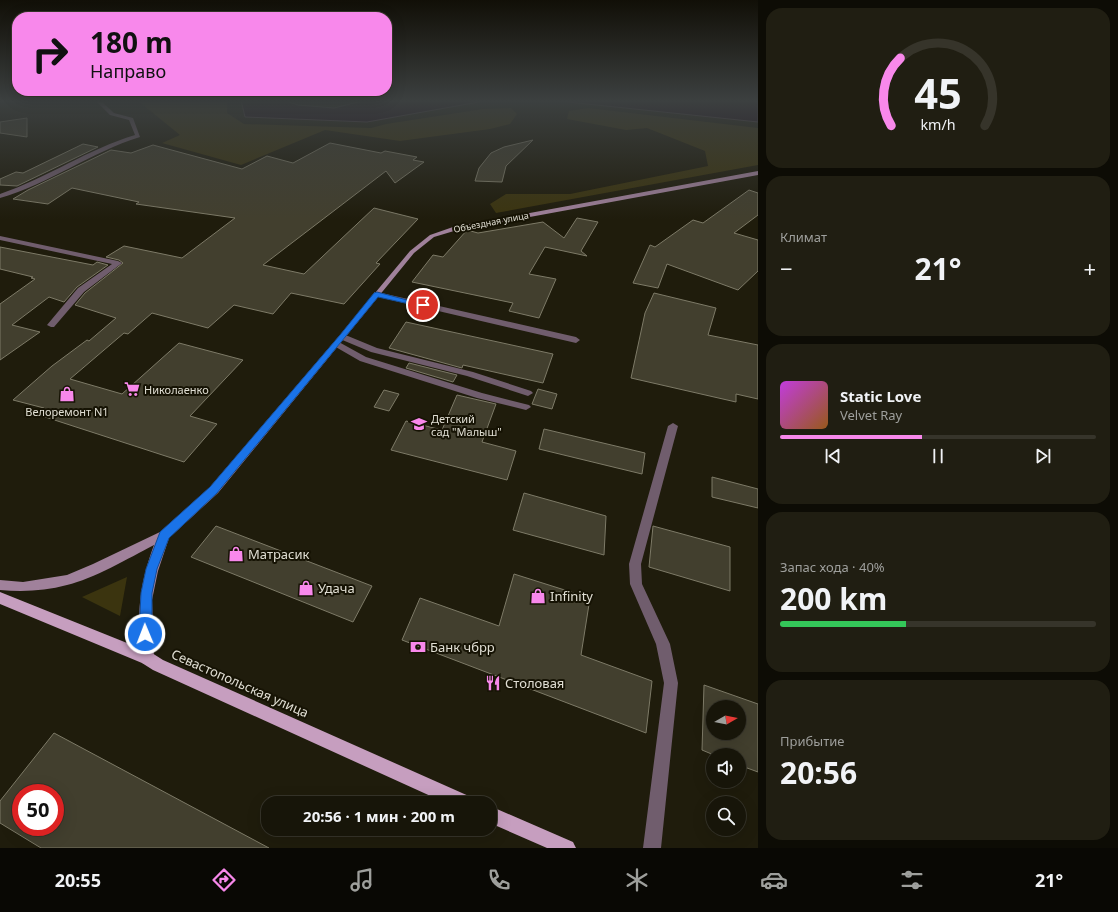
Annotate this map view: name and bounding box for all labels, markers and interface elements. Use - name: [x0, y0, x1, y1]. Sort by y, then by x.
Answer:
- text: 180 m: [90, 23, 173, 61]
- icon: right: [24, 28, 76, 80]
- text: Направо: [90, 59, 166, 83]
- text: 45: [914, 65, 962, 121]
- text: km/h: [920, 115, 956, 134]
- street label: Объездная улица: [452, 208, 530, 236]
- text: Климат: [780, 228, 827, 246]
- text: 21°: [914, 248, 962, 289]
- text: −: [780, 253, 793, 283]
- text: +: [1083, 253, 1096, 283]
- pin: [406, 288, 440, 322]
- icon: arrive: [412, 294, 434, 316]
- supermarket icon: Николаенко: [123, 380, 141, 398]
- place label: Николаенко: [144, 382, 209, 397]
- shop icon: Велоремонт N1: [58, 385, 76, 403]
- text: Static Love: [840, 386, 921, 406]
- place label: Велоремонт N1: [25, 404, 109, 419]
- text: Velvet Ray: [840, 406, 902, 424]
- place label: Детский сад "Малыш": [431, 411, 502, 439]
- school or university icon: Детский сад "Малыш": [410, 415, 428, 433]
- icon: previous: [822, 445, 844, 467]
- icon: pause: [927, 445, 949, 467]
- icon: next: [1032, 445, 1054, 467]
- shop icon: Матрасик: [227, 545, 245, 563]
- place label: Матрасик: [248, 545, 310, 563]
- text: Запас хода · 40%: [780, 558, 885, 576]
- text: 200 km: [780, 578, 887, 619]
- shop icon: Удача: [297, 579, 315, 597]
- place label: Удача: [318, 579, 355, 597]
- shop icon: Infinity: [529, 587, 547, 605]
- place label: Infinity: [550, 587, 593, 605]
- position arrow: [124, 613, 166, 655]
- bank icon: Банк чбрр: [409, 638, 427, 656]
- place label: Банк чбрр: [430, 638, 495, 656]
- street label: Севастопольская улица: [169, 645, 311, 721]
- restaurant icon: Столовая: [484, 674, 502, 692]
- place label: Столовая: [505, 674, 564, 692]
- north arrow: [706, 700, 746, 740]
- map controls: [706, 700, 746, 836]
- text: Прибытие: [780, 732, 844, 750]
- button: sound: [706, 748, 746, 788]
- text: 20:56: [780, 752, 857, 793]
- speed limit sign: 50: [12, 784, 64, 836]
- button: search: [706, 796, 746, 836]
- text: 20:56 · 1 мин · 200 m: [303, 806, 455, 826]
- icon: directions: [210, 866, 238, 894]
- icon: music: [348, 866, 376, 894]
- icon: phone: [485, 866, 513, 894]
- icon: climate: [623, 866, 651, 894]
- icon: car: [760, 866, 788, 894]
- icon: filters: [898, 866, 926, 894]
- text: 20:55: [55, 868, 101, 892]
- text: 21°: [1035, 868, 1063, 892]

